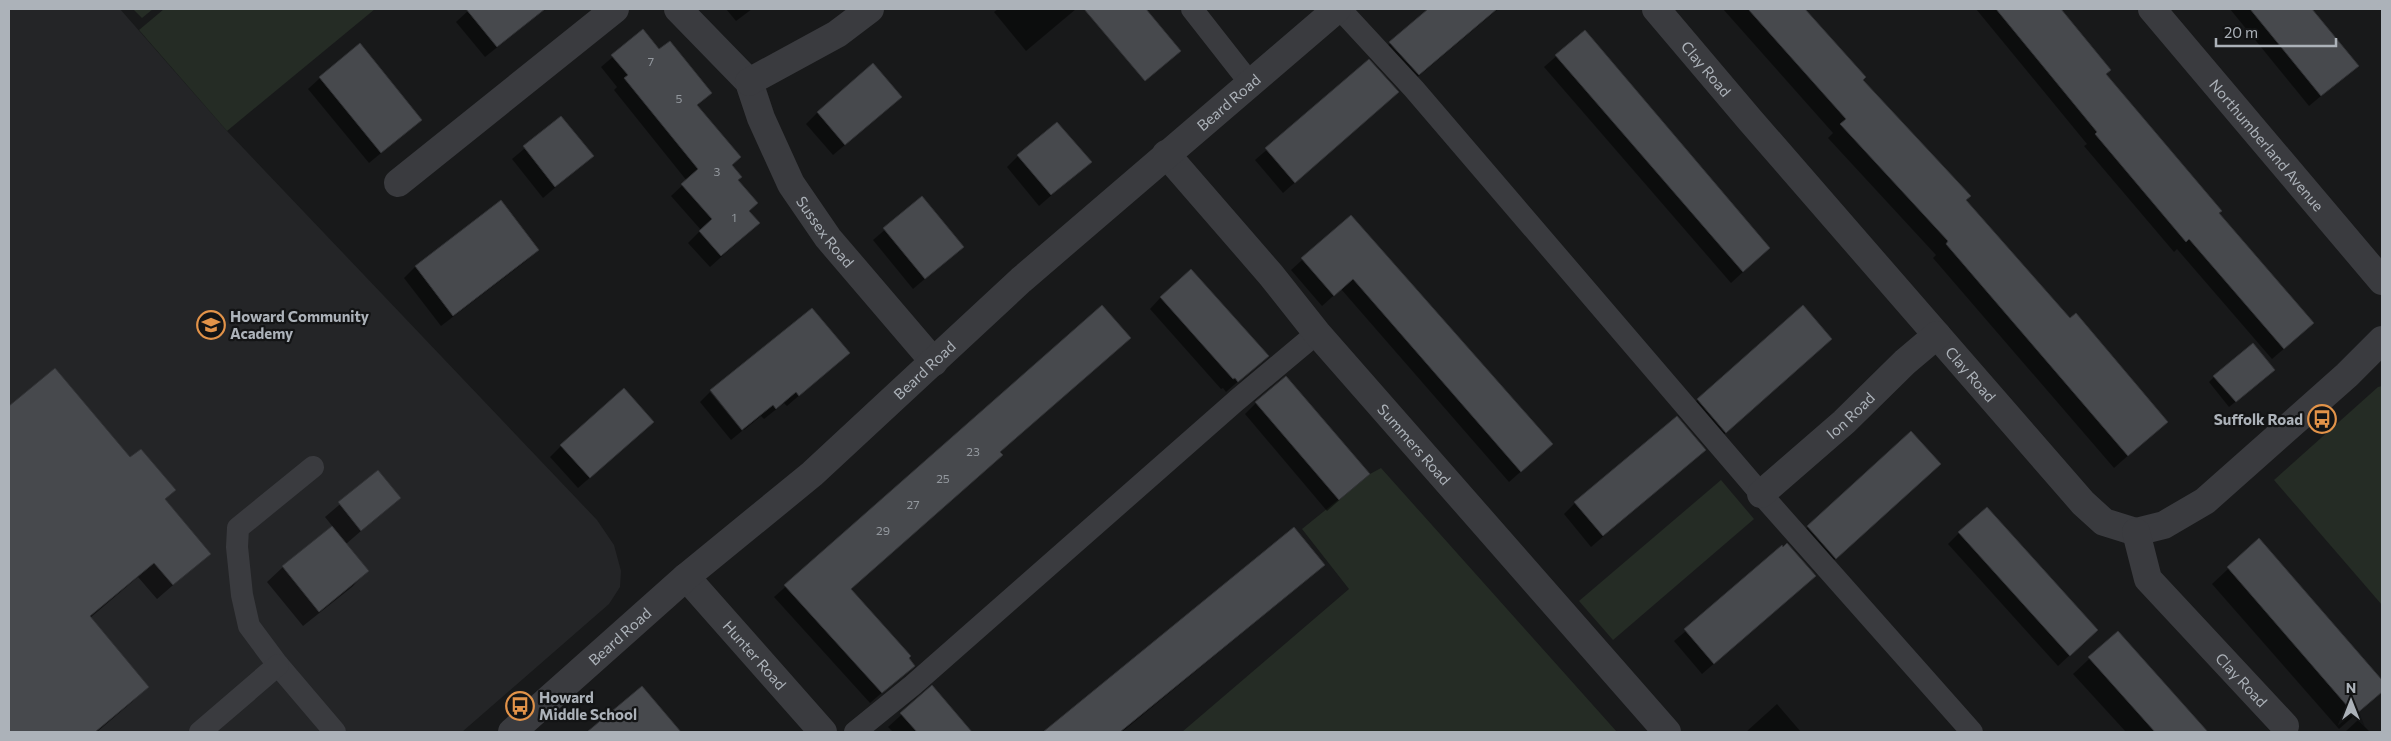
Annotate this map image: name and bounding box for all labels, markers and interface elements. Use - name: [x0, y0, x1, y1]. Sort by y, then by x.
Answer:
- scale bar: [2216, 15, 2336, 47]
- text: 20 m: [2224, 23, 2258, 41]
- street label: Clay Road: [1678, 37, 1735, 100]
- house number: 7: [648, 54, 654, 68]
- street label: Beard Road: [1193, 70, 1264, 134]
- street label: Northumberland Avenue: [2206, 75, 2328, 215]
- house number: 5: [676, 91, 683, 105]
- house number: 3: [714, 164, 721, 178]
- street label: Sussex Road: [793, 192, 858, 271]
- house number: 1: [731, 210, 737, 224]
- place label: Howard Community Academy: [230, 307, 370, 342]
- school or university icon: Howard Community Academy: [196, 310, 226, 340]
- street label: Beard Road: [890, 337, 959, 403]
- street label: Clay Road: [1942, 343, 2000, 405]
- street label: Ion Road: [1822, 388, 1878, 442]
- street label: Summers Road: [1374, 400, 1455, 488]
- bus stop icon: Suffolk Road: [2307, 404, 2337, 434]
- place label: Suffolk Road: [2214, 410, 2303, 428]
- house number: 23: [966, 444, 980, 458]
- house number: 25: [936, 471, 950, 485]
- house number: 27: [907, 497, 919, 511]
- house number: 29: [876, 523, 890, 537]
- street label: Beard Road: [584, 604, 655, 669]
- street label: Hunter Road: [720, 617, 790, 693]
- street label: Clay Road: [2212, 649, 2271, 710]
- north arrow: [2326, 676, 2376, 726]
- text: N: [2346, 679, 2356, 696]
- place label: Howard Middle School: [539, 688, 637, 723]
- bus stop icon: Howard Middle School: [505, 691, 535, 721]

